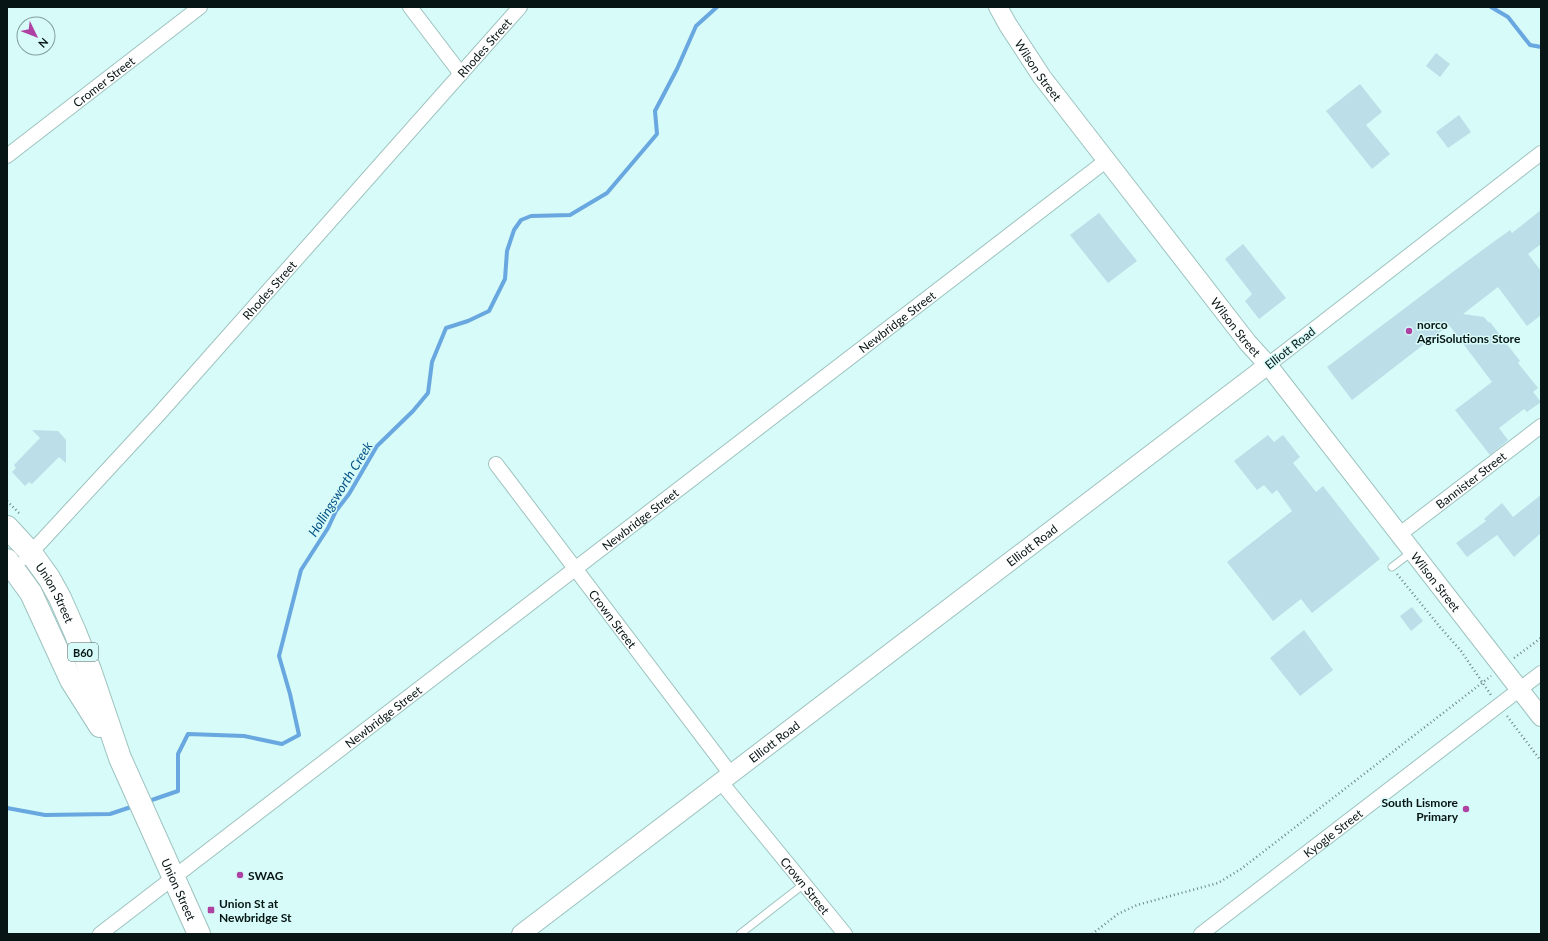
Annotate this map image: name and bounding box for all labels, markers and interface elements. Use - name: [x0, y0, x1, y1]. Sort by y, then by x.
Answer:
- street label: Rhodes Street: [454, 14, 515, 80]
- north arrow: [16, 16, 56, 56]
- text: N: [36, 36, 51, 51]
- street label: Wilson Street: [1012, 36, 1066, 104]
- street label: Cromer Street: [70, 52, 138, 110]
- street label: Rhodes Street: [239, 257, 300, 322]
- street label: Newbridge Street: [856, 287, 939, 356]
- street label: Wilson Street: [1208, 294, 1265, 360]
- place label: norco AgriSolutions Store: [1416, 317, 1521, 346]
- street label: Elliott Road: [1262, 324, 1318, 372]
- marker: norco AgriSolutions Store: [1404, 326, 1414, 336]
- water label: Hollingsworth Creek: [304, 438, 376, 539]
- street label: Bannister Street: [1433, 448, 1509, 512]
- street label: Newbridge Street: [599, 484, 682, 553]
- street label: Elliott Road: [1003, 521, 1060, 569]
- street label: Wilson Street: [1408, 549, 1464, 615]
- street label: Union Street: [33, 559, 78, 626]
- street label: Crown Street: [586, 586, 641, 652]
- road number: B60: [68, 643, 98, 661]
- street label: Newbridge Street: [342, 682, 425, 751]
- street label: Elliott Road: [746, 717, 802, 765]
- place label: South Lismore Primary: [1381, 795, 1459, 824]
- marker: South Lismore Primary: [1461, 804, 1471, 814]
- street label: Kyogle Street: [1300, 805, 1366, 860]
- street label: Crown Street: [778, 854, 834, 918]
- street label: Union Street: [159, 856, 200, 923]
- place label: SWAG: [248, 868, 284, 883]
- marker: SWAG: [235, 870, 245, 880]
- place label: Union St at Newbridge St: [219, 896, 292, 925]
- marker: Union St at Newbridge St: [206, 905, 216, 915]

